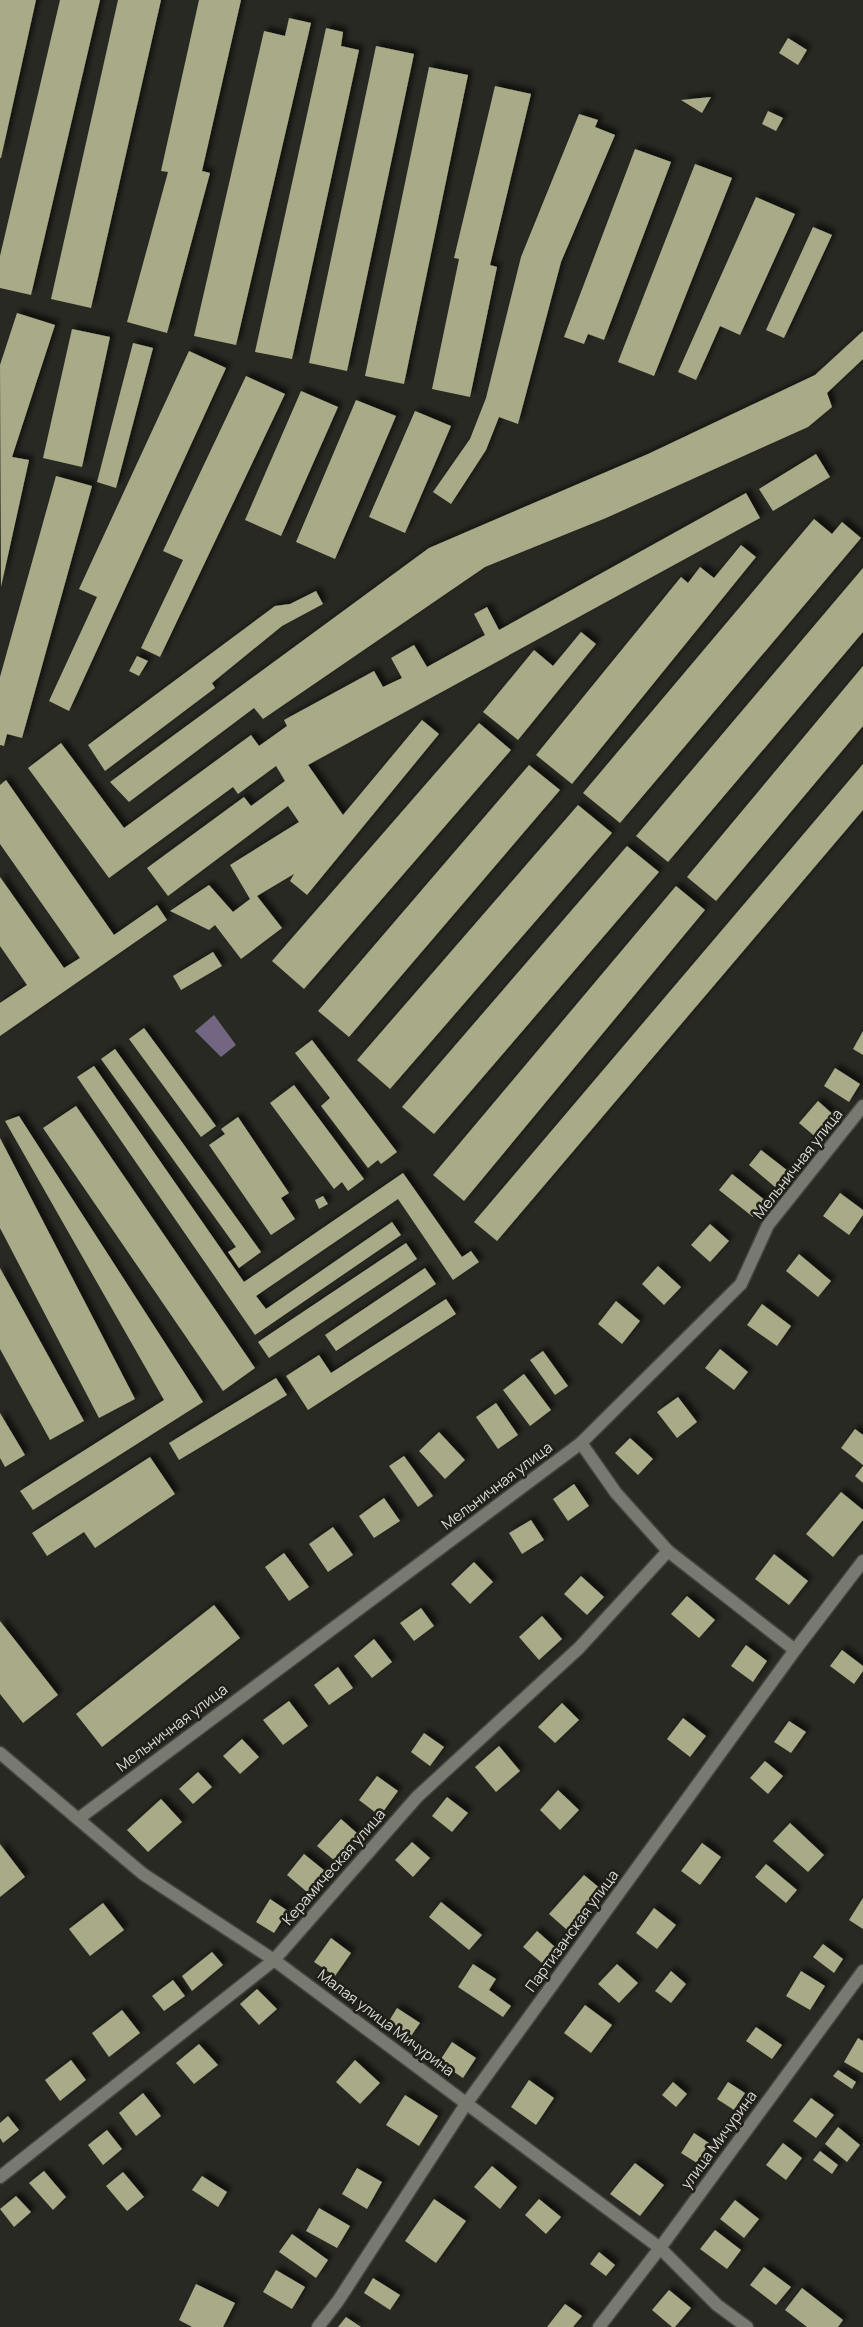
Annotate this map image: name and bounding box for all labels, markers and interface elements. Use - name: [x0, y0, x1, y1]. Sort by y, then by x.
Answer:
- street label: Мельничная улица: [748, 1104, 847, 1223]
- street label: Мельничная улица: [437, 1437, 557, 1534]
- street label: Мельничная улица: [112, 1679, 232, 1776]
- street label: Керамическая улица: [277, 1804, 390, 1929]
- street label: Партизанская улица: [520, 1865, 623, 1996]
- street label: Малая улица Мичурина: [314, 1964, 459, 2081]
- street label: улица Мичурина: [676, 2086, 762, 2193]

